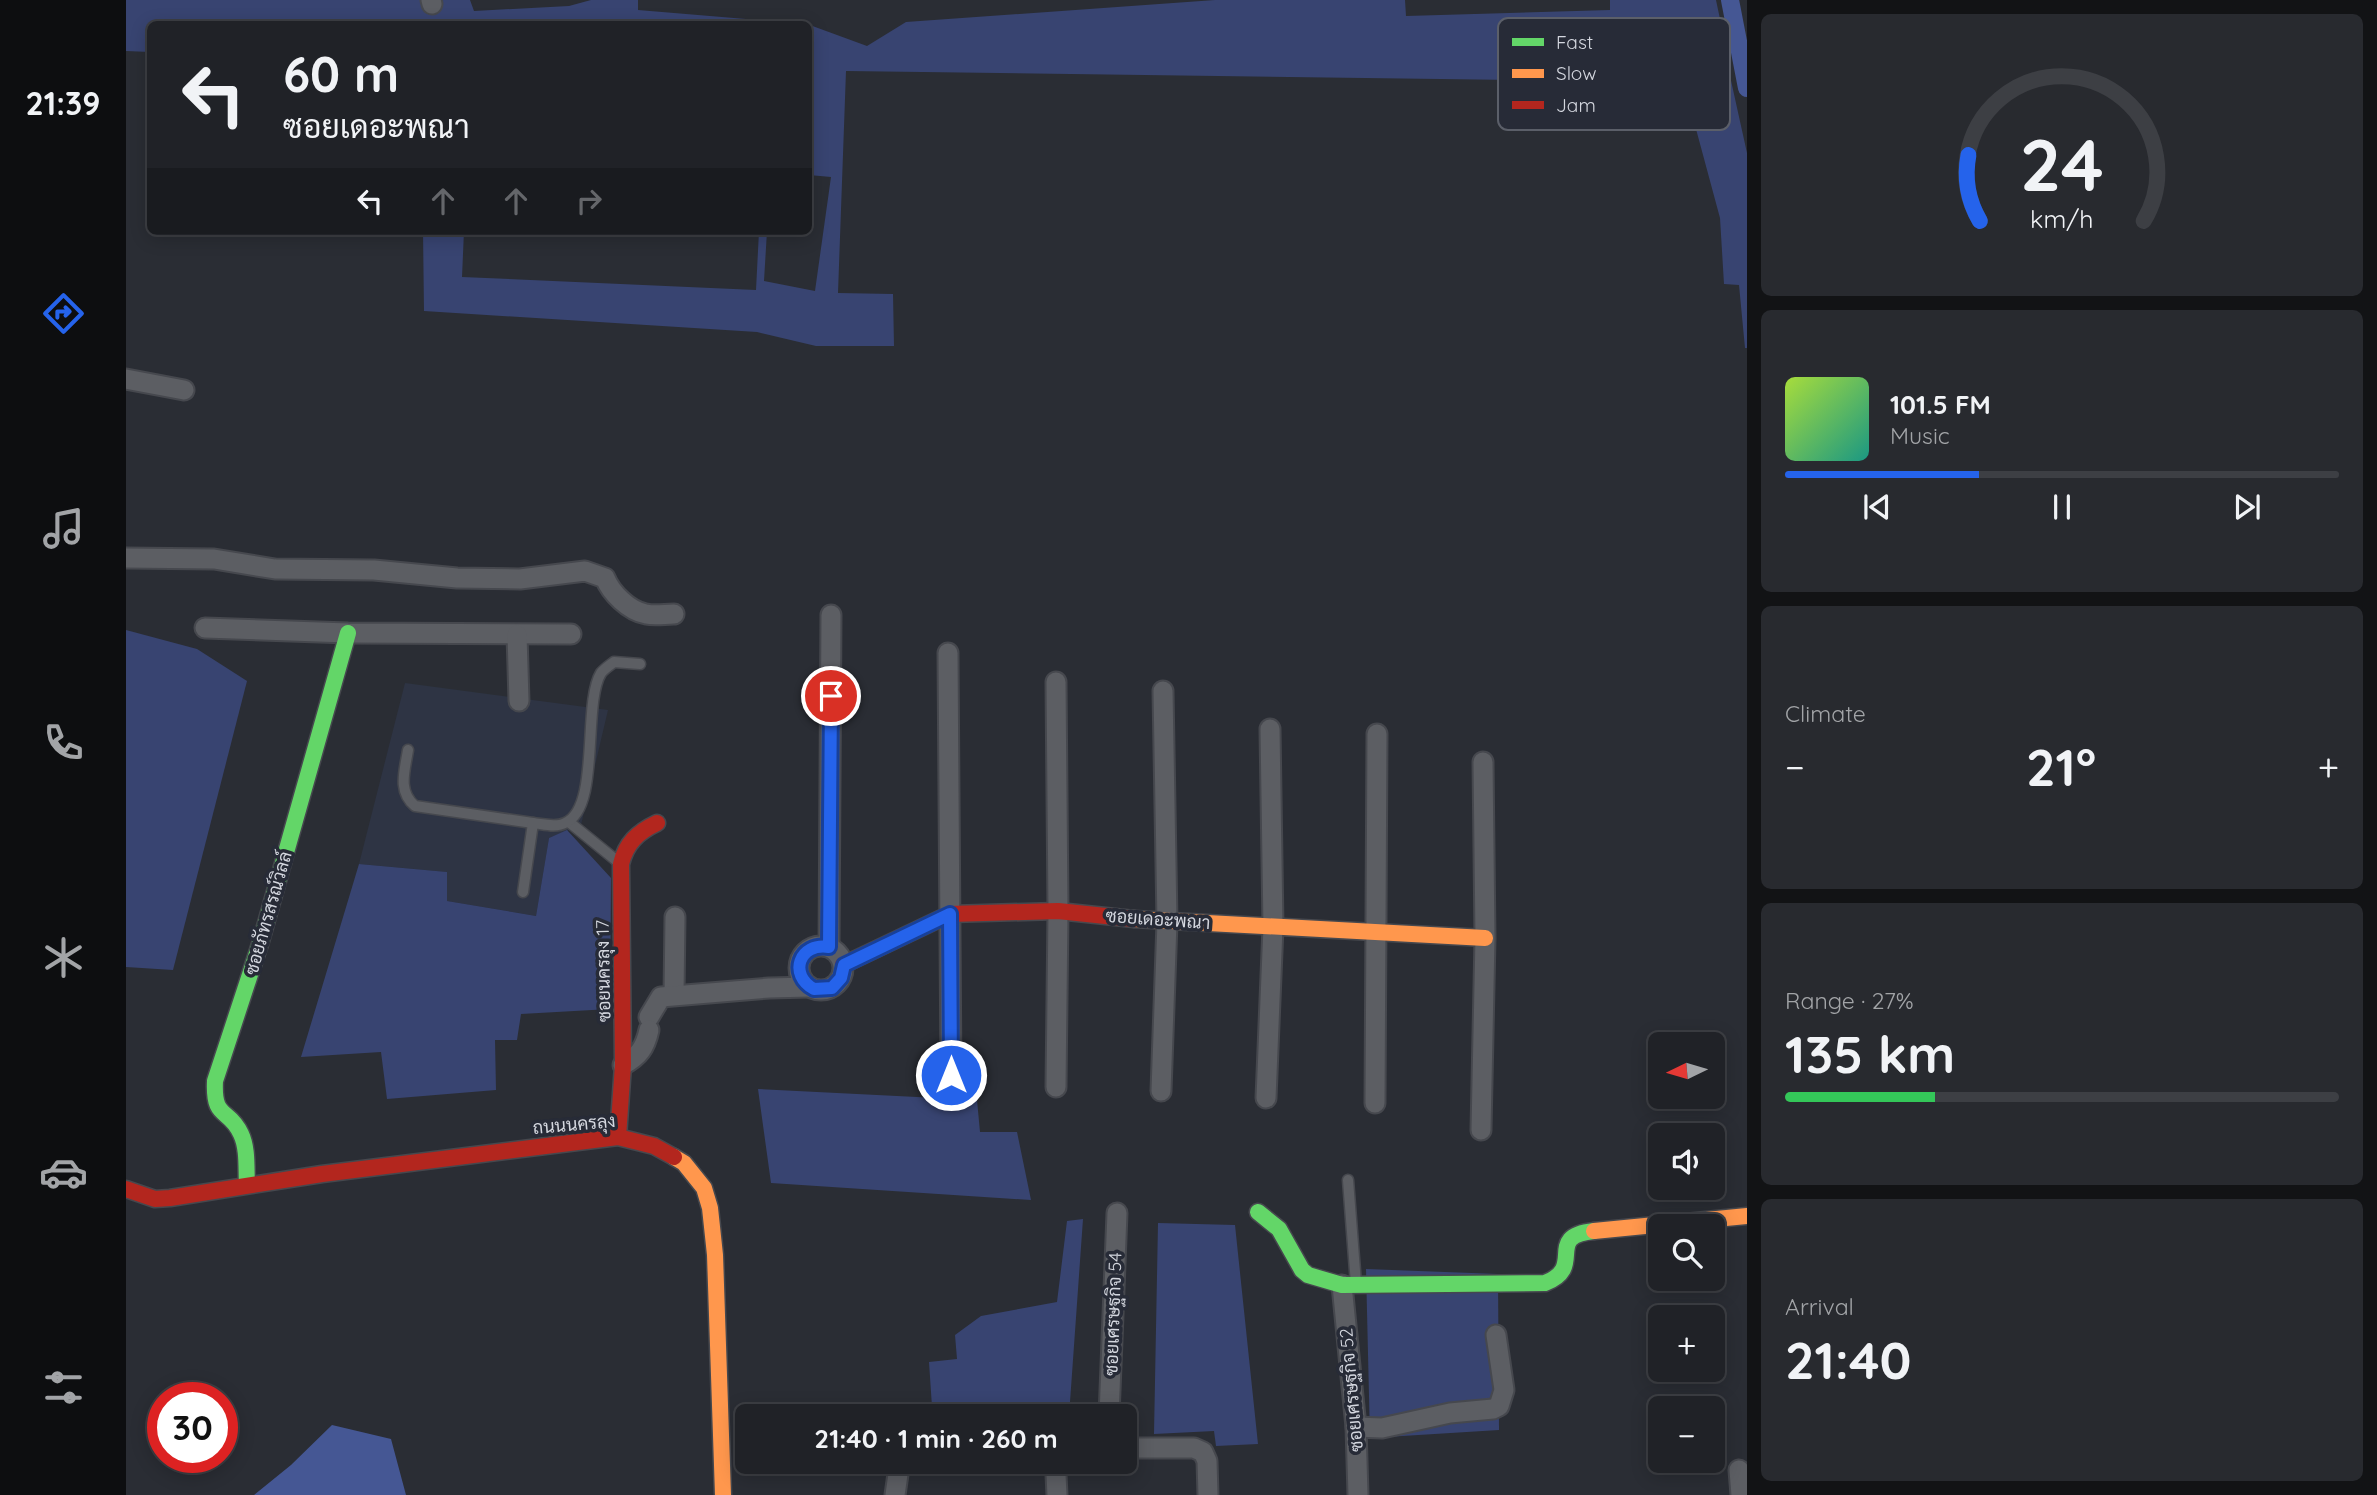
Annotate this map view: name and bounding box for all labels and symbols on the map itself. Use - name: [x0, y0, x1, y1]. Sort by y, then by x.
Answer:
- legend: [1498, 18, 1730, 130]
- text: Fast: [1556, 30, 1593, 54]
- text: Slow: [1556, 61, 1597, 85]
- text: Jam: [1556, 93, 1596, 117]
- pin: [801, 666, 861, 726]
- street label: ซอยภัทรสรณ์วิลล์: [238, 848, 297, 978]
- street label: ซอยเดอะพณา: [1105, 904, 1211, 934]
- street label: ซอยนครลุง 17: [591, 920, 616, 1022]
- north arrow: [1648, 1032, 1726, 1110]
- position arrow: [914, 1038, 988, 1112]
- street label: ถนนนครลุง: [532, 1109, 616, 1140]
- street label: ซอยเศรษฐกิจ 54: [1099, 1252, 1128, 1376]
- street label: ซอยเศรษฐกิจ 52: [1334, 1327, 1369, 1453]
- speed limit sign: 30: [147, 1382, 238, 1473]

